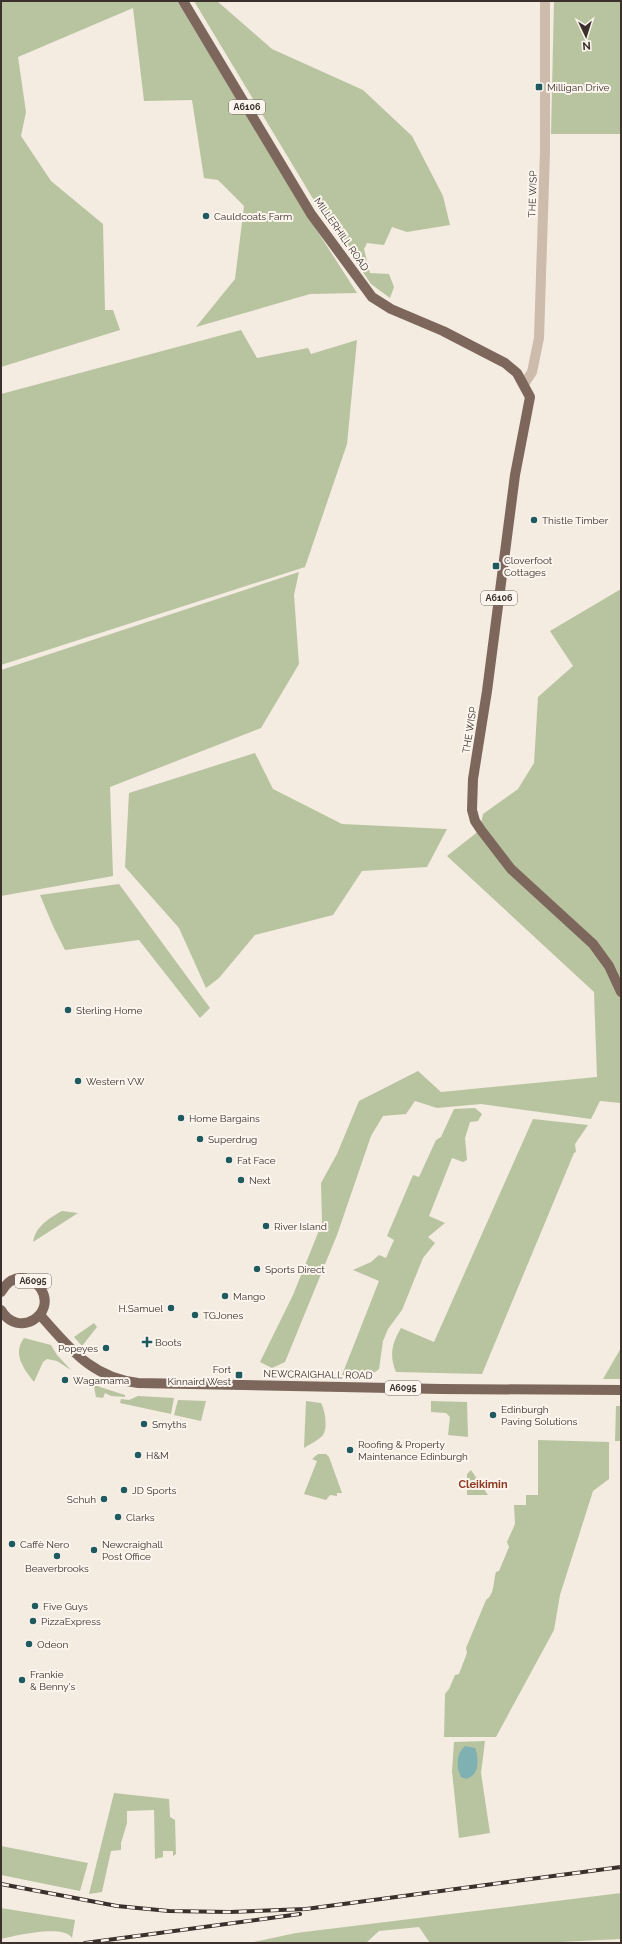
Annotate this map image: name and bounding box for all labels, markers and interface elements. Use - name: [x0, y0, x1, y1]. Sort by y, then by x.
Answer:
- north arrow: [566, 16, 606, 56]
- text: N: [582, 39, 591, 52]
- marker: Milligan Drive: [534, 82, 544, 92]
- place label: Milligan Drive: [547, 82, 610, 93]
- road number: A6106: [229, 100, 265, 114]
- street label: THE WISP: [526, 170, 539, 218]
- street label: MILLERHILL ROAD: [312, 195, 371, 273]
- marker: Cauldcoats Farm: [201, 211, 211, 221]
- place label: Cauldcoats Farm: [214, 211, 292, 222]
- marker: Thistle Timber: [529, 515, 539, 525]
- place label: Thistle Timber: [542, 515, 609, 526]
- place label: Cloverfoot Cottages: [504, 555, 553, 578]
- marker: Cloverfoot Cottages: [491, 561, 501, 571]
- road number: A6106: [481, 591, 517, 605]
- street label: THE WISP: [460, 706, 479, 754]
- marker: Sterling Home: [63, 1005, 73, 1015]
- place label: Sterling Home: [76, 1005, 143, 1016]
- marker: Western VW: [73, 1076, 83, 1086]
- place label: Western VW: [86, 1076, 145, 1087]
- marker: Home Bargains: [176, 1113, 186, 1123]
- place label: Home Bargains: [189, 1113, 260, 1124]
- marker: Superdrug: [195, 1134, 205, 1144]
- place label: Superdrug: [208, 1134, 257, 1145]
- marker: Fat Face: [224, 1155, 234, 1165]
- place label: Fat Face: [237, 1155, 276, 1166]
- marker: Next: [236, 1175, 246, 1185]
- place label: Next: [249, 1175, 271, 1186]
- marker: River Island: [261, 1221, 271, 1231]
- place label: River Island: [274, 1221, 327, 1232]
- marker: Sports Direct: [252, 1264, 262, 1274]
- place label: Sports Direct: [265, 1264, 325, 1275]
- road number: A6095: [15, 1274, 51, 1288]
- marker: Mango: [220, 1291, 230, 1301]
- place label: Mango: [233, 1291, 265, 1302]
- place label: H.Samuel: [118, 1303, 163, 1314]
- marker: H.Samuel: [166, 1303, 176, 1313]
- marker: TGJones: [190, 1310, 200, 1320]
- place label: TGJones: [203, 1310, 243, 1321]
- marker: Boots: [142, 1337, 152, 1347]
- place label: Boots: [155, 1337, 182, 1348]
- place label: Popeyes: [58, 1343, 98, 1354]
- marker: Popeyes: [101, 1343, 111, 1353]
- place label: Fort Kinnaird West: [167, 1364, 232, 1387]
- street label: NEWCRAIGHALL ROAD: [263, 1368, 373, 1381]
- marker: Fort Kinnaird West: [234, 1370, 244, 1380]
- marker: Wagamama: [60, 1375, 70, 1385]
- place label: Wagamama: [73, 1375, 129, 1386]
- road number: A6095: [385, 1381, 421, 1395]
- place label: Edinburgh Paving Solutions: [501, 1404, 578, 1427]
- marker: Edinburgh Paving Solutions: [488, 1410, 498, 1420]
- marker: Smyths: [139, 1419, 149, 1429]
- place label: Smyths: [152, 1419, 187, 1430]
- place label: Roofing & Property Maintenance Edinburgh: [358, 1439, 468, 1462]
- marker: Roofing & Property Maintenance Edinburgh: [345, 1445, 355, 1455]
- marker: H&M: [133, 1450, 143, 1460]
- place label: H&M: [146, 1450, 169, 1461]
- district label: Cleikimin: [458, 1478, 508, 1491]
- marker: JD Sports: [119, 1485, 129, 1495]
- place label: JD Sports: [132, 1485, 177, 1496]
- place label: Schuh: [67, 1494, 96, 1505]
- marker: Schuh: [99, 1494, 109, 1504]
- marker: Clarks: [113, 1512, 123, 1522]
- place label: Clarks: [126, 1512, 155, 1523]
- marker: Caffè Nero: [7, 1539, 17, 1549]
- place label: Caffè Nero: [20, 1539, 69, 1550]
- place label: Newcraighall Post Office: [102, 1539, 163, 1562]
- marker: Newcraighall Post Office: [89, 1545, 99, 1555]
- marker: Beaverbrooks: [52, 1551, 62, 1561]
- place label: Beaverbrooks: [25, 1563, 89, 1574]
- marker: Five Guys: [30, 1601, 40, 1611]
- place label: Five Guys: [43, 1601, 88, 1612]
- marker: PizzaExpress: [28, 1616, 38, 1626]
- place label: PizzaExpress: [41, 1616, 101, 1627]
- marker: Odeon: [24, 1639, 34, 1649]
- place label: Odeon: [37, 1639, 69, 1650]
- place label: Frankie & Benny's: [30, 1669, 76, 1692]
- marker: Frankie & Benny's: [17, 1675, 27, 1685]

